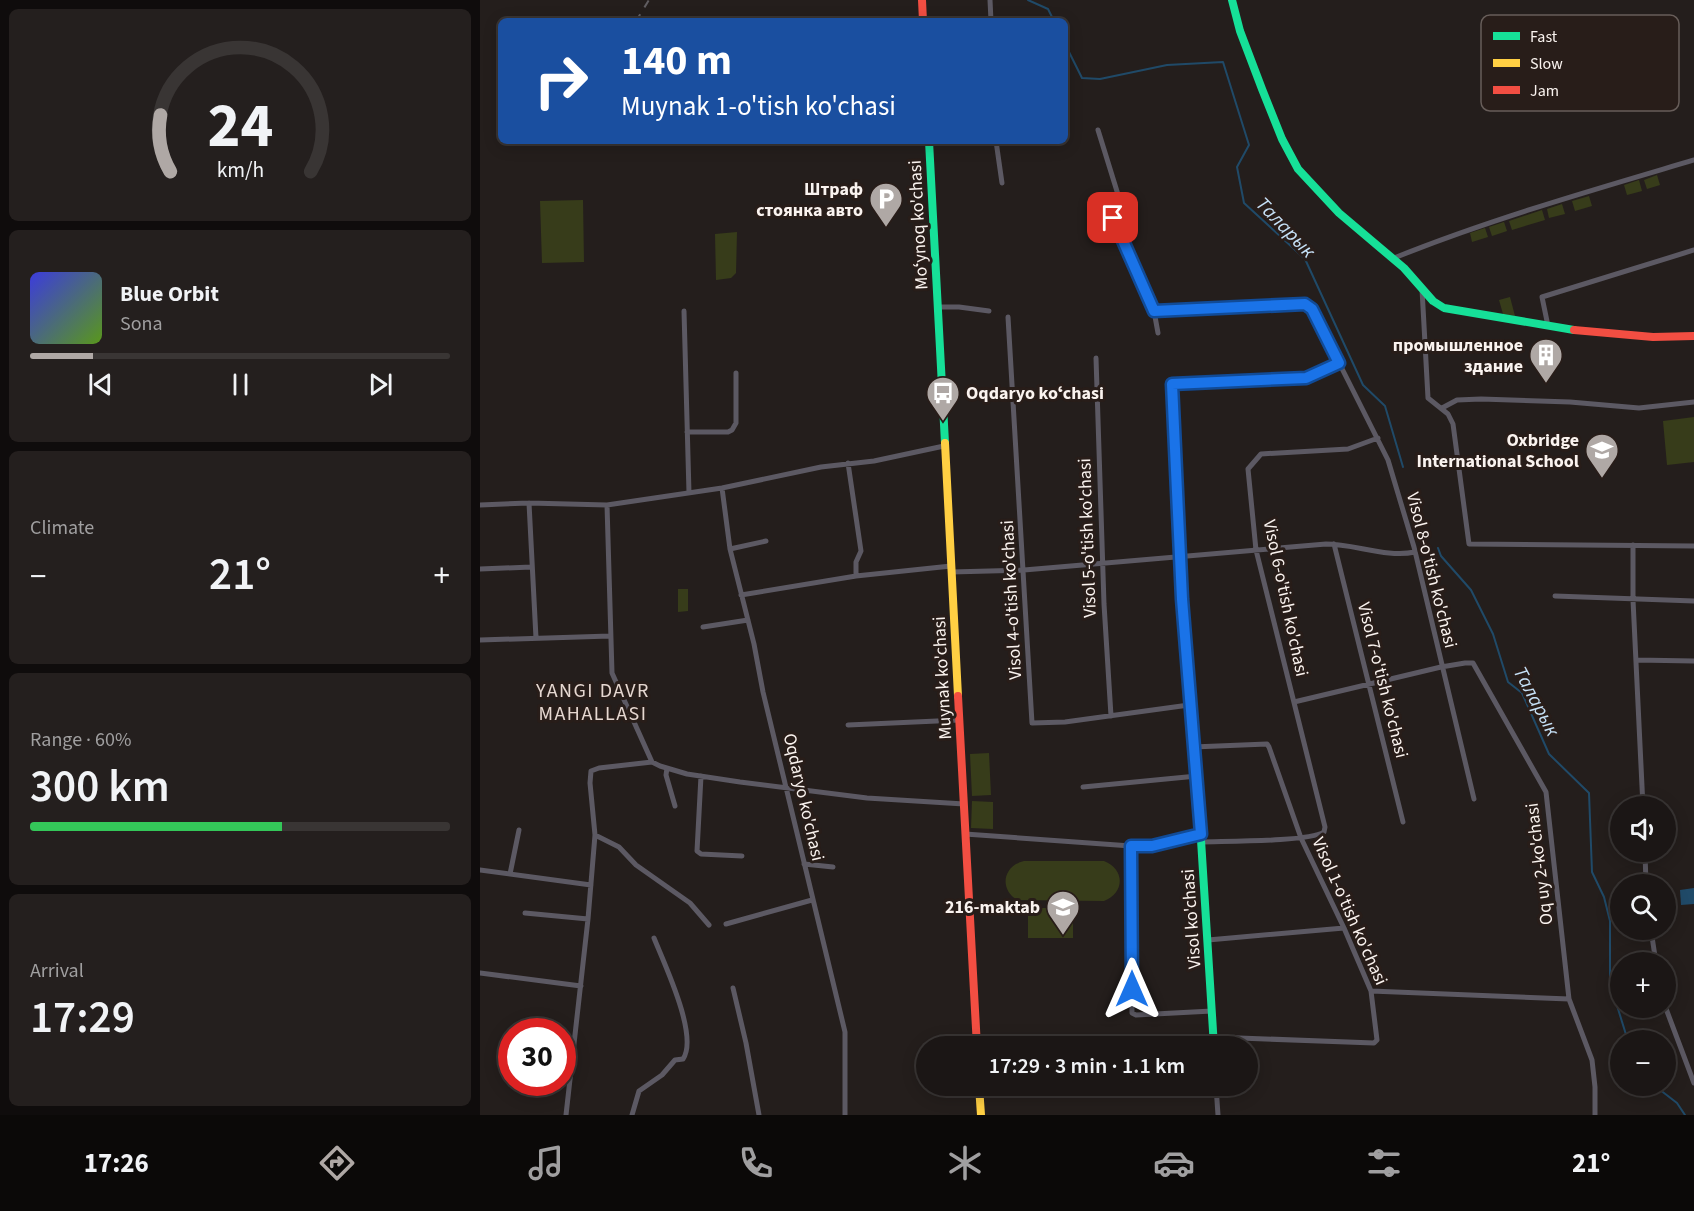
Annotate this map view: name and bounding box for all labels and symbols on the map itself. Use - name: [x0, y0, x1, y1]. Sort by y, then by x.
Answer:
- legend: [1481, 15, 1679, 111]
- text: Fast: [1530, 26, 1558, 48]
- text: Slow: [1530, 53, 1563, 75]
- text: Jam: [1530, 80, 1559, 102]
- street label: Moʻynoq ko'chasi: [903, 160, 934, 290]
- place label: Штраф стоянка авто: [756, 177, 863, 223]
- parking icon: Штраф стоянка авто: [868, 181, 904, 228]
- water label: Таларык: [1249, 191, 1322, 265]
- pin: [1087, 192, 1138, 243]
- place label: промышленное здание: [1393, 333, 1523, 379]
- building icon: промышленное здание: [1528, 337, 1564, 384]
- bus stop icon: Oqdaryo koʻchasi: [925, 375, 961, 422]
- place label: Oqdaryo koʻchasi: [966, 381, 1104, 406]
- place label: Oxbridge International School: [1417, 428, 1579, 474]
- school or university icon: Oxbridge International School: [1584, 432, 1620, 479]
- street label: Visol 5-o'tish ko'chasi: [1072, 458, 1103, 618]
- street label: Visol 8-o'tish ko'chasi: [1400, 490, 1463, 651]
- street label: Visol 6-o'tish ko'chasi: [1257, 517, 1314, 679]
- street label: Visol 4-o'tish ko'chasi: [995, 520, 1028, 680]
- street label: Visol 7-o'tish ko'chasi: [1351, 600, 1414, 761]
- street label: Muynak ko'chasi: [927, 616, 958, 740]
- water label: Таларык: [1506, 662, 1566, 742]
- district label: YANGI DAVR MAHALLASI: [535, 677, 650, 728]
- street label: Oqdaryo ko'chasi: [777, 731, 830, 863]
- street label: Oq uy 2-ko'chasi: [1520, 802, 1559, 926]
- street label: Visol 1-o'tish ko'chasi: [1306, 833, 1393, 989]
- street label: Visol ko'chasi: [1176, 868, 1207, 970]
- school or university icon: 216-maktab: [1045, 889, 1081, 936]
- place label: 216-maktab: [945, 895, 1040, 920]
- position arrow: [1100, 957, 1164, 1021]
- speed limit sign: 30: [498, 1018, 576, 1096]

